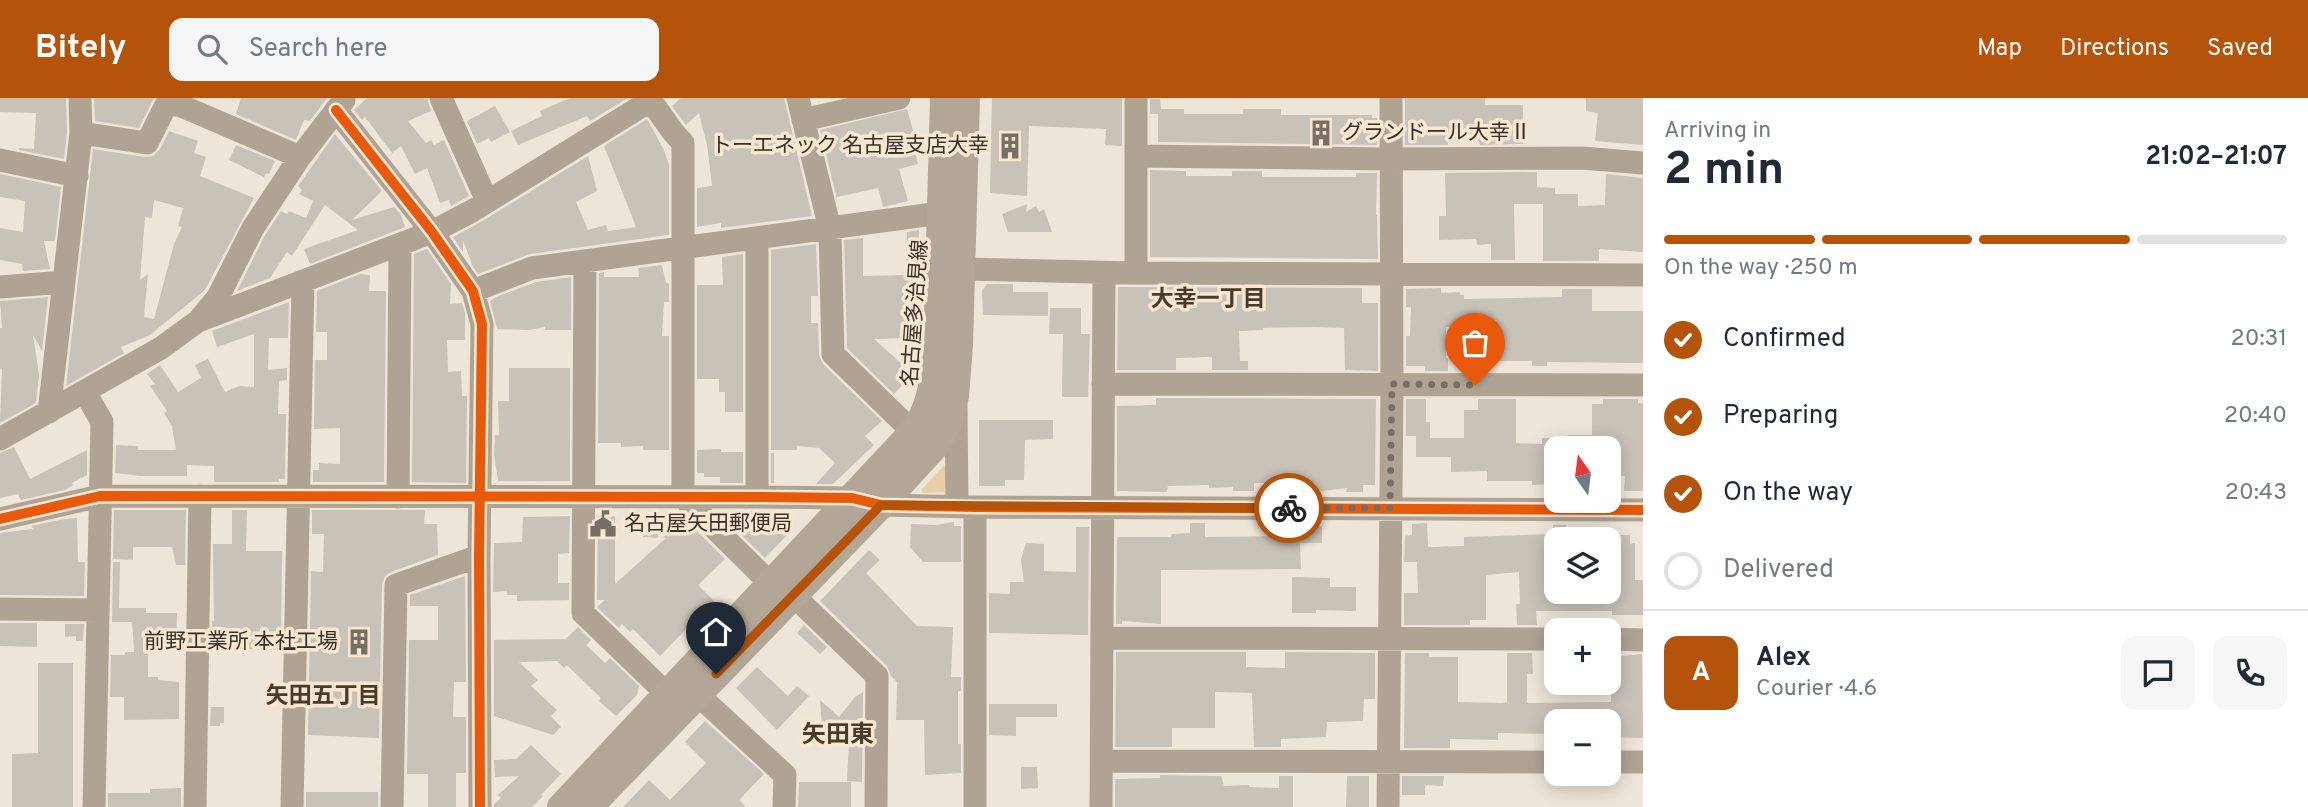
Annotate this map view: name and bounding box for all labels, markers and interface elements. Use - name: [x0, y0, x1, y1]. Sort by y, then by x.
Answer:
- search box: [169, 18, 659, 81]
- text: Bitely: [35, 28, 127, 70]
- icon: search: [193, 30, 231, 68]
- text: Search here: [249, 33, 388, 66]
- text: Map: [1977, 34, 2022, 64]
- text: Directions: [2060, 34, 2169, 64]
- text: Saved: [2207, 34, 2273, 64]
- text: Arriving in: [1664, 117, 1771, 146]
- building icon: グランドール大幸Ⅱ: [1306, 118, 1336, 148]
- place label: グランドール大幸Ⅱ: [1342, 120, 1531, 147]
- building icon: トーエネック 名古屋支店大幸: [995, 131, 1025, 161]
- place label: トーエネック 名古屋支店大幸: [711, 133, 989, 160]
- text: 21:02–21:07: [2145, 141, 2287, 174]
- text: 2 min: [1664, 142, 1784, 201]
- street label: 名古屋多治見線: [897, 239, 935, 387]
- text: On the way · 250 m: [1664, 254, 1858, 283]
- district label: 大幸一丁目: [1151, 286, 1266, 315]
- pin: [1445, 313, 1505, 385]
- icon: check: [1664, 321, 1702, 359]
- text: Confirmed: [1723, 323, 1846, 356]
- icon: bag: [1456, 324, 1494, 362]
- text: 20:31: [2231, 325, 2287, 354]
- icon: check: [1664, 398, 1702, 436]
- text: Preparing: [1723, 400, 1838, 433]
- text: 20:40: [2224, 402, 2287, 431]
- north arrow: [1544, 436, 1620, 513]
- map controls: [1544, 436, 1621, 786]
- courier: [1254, 473, 1324, 543]
- icon: check: [1664, 475, 1702, 513]
- text: On the way: [1723, 477, 1853, 510]
- text: 20:43: [2225, 479, 2287, 508]
- icon: bike: [1270, 489, 1308, 527]
- public building icon: 名古屋矢田郵便局: [588, 509, 618, 539]
- place label: 名古屋矢田郵便局: [624, 511, 792, 538]
- button: layers: [1544, 527, 1621, 604]
- text: Delivered: [1723, 554, 1834, 587]
- pin: [686, 602, 746, 674]
- icon: home: [697, 613, 735, 651]
- button: +: [1544, 618, 1621, 695]
- building icon: 前野工業所 本社工場: [344, 627, 374, 657]
- place label: 前野工業所 本社工場: [144, 629, 338, 656]
- button: chat: [2121, 636, 2195, 710]
- button: phone: [2213, 636, 2287, 710]
- text: Alex: [1756, 642, 1811, 675]
- text: A: [1692, 657, 1710, 690]
- text: Courier · 4.6: [1756, 675, 1877, 704]
- district label: 矢田五丁目: [266, 683, 381, 712]
- button: −: [1544, 709, 1621, 786]
- district label: 矢田東: [802, 721, 874, 751]

